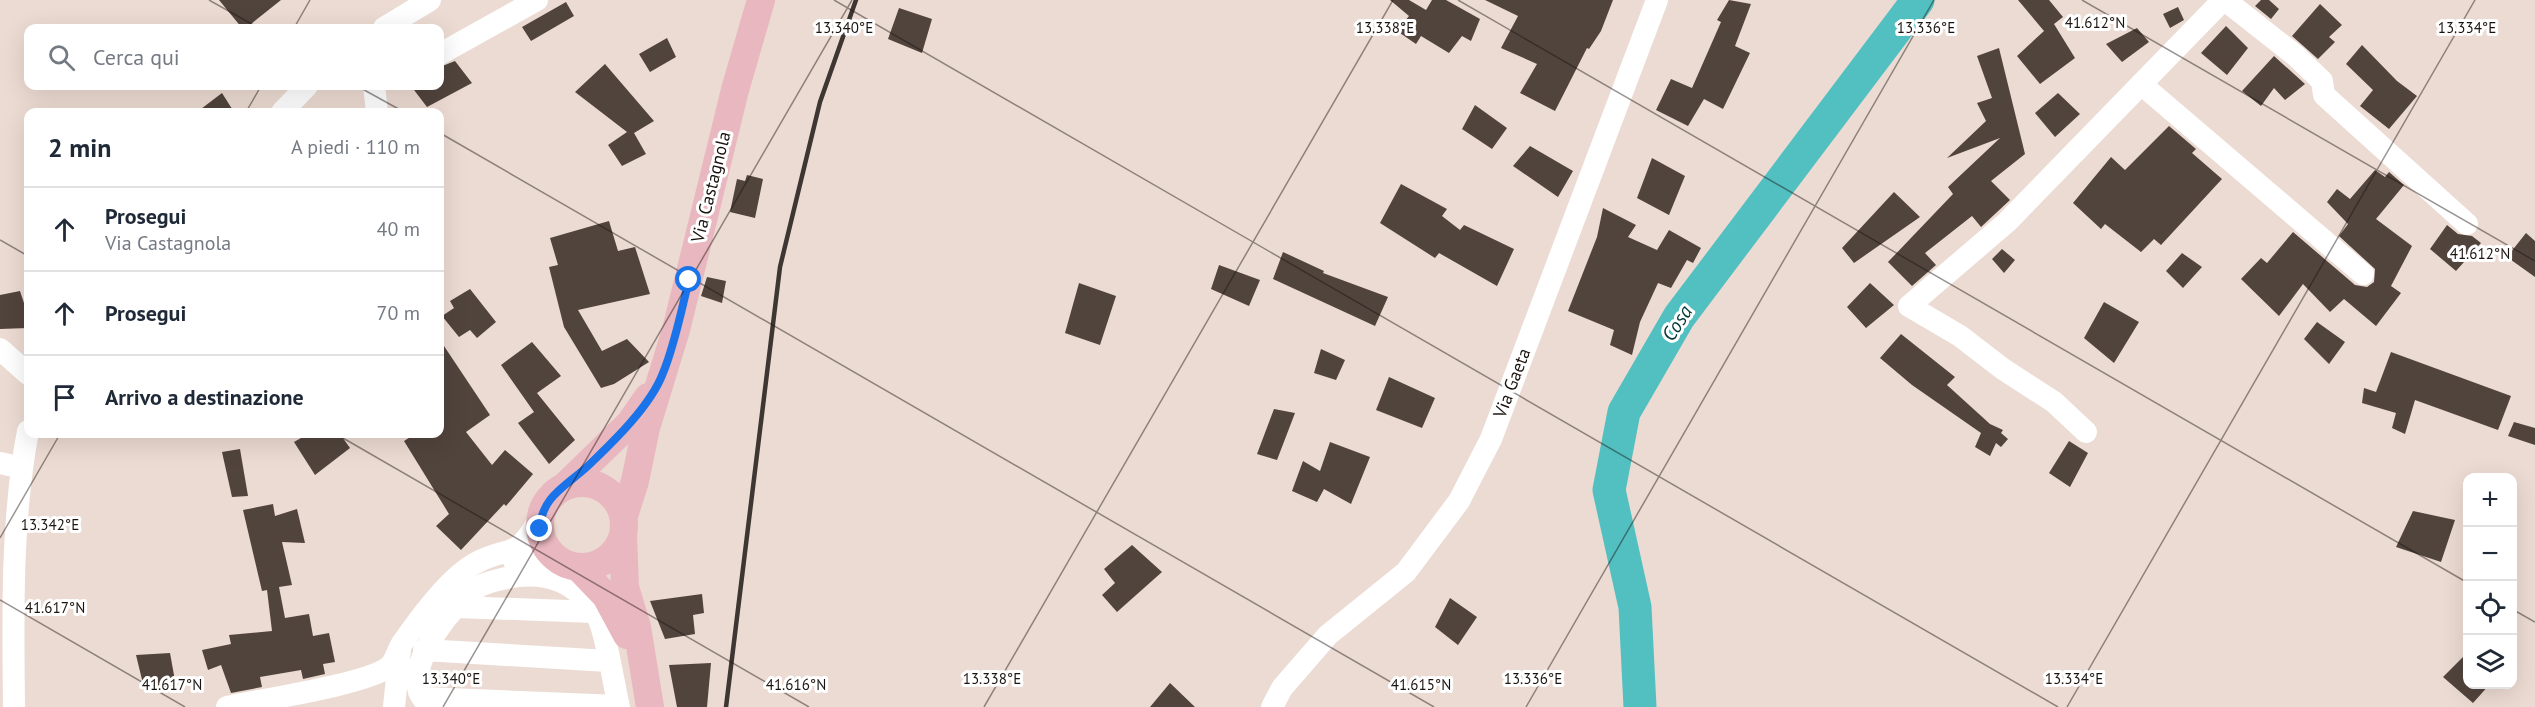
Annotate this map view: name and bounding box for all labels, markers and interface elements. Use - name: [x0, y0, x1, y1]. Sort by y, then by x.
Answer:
- text: 41.612°N: [2065, 13, 2125, 32]
- text: 13.340°E: [815, 18, 873, 37]
- text: 13.338°E: [1356, 18, 1414, 37]
- text: 13.336°E: [1897, 18, 1955, 37]
- text: 13.334°E: [2438, 18, 2496, 37]
- search box: [24, 24, 444, 90]
- icon: search: [45, 41, 78, 74]
- text: Cerca qui: [93, 43, 180, 71]
- street label: Via Castagnola: [685, 129, 735, 246]
- text: 2 min: [48, 131, 111, 164]
- text: A piedi · 110 m: [291, 134, 420, 160]
- text: Prosegui: [105, 202, 186, 230]
- icon: ahead: [48, 213, 81, 246]
- text: 40 m: [377, 216, 420, 242]
- text: Via Castagnola: [105, 230, 231, 256]
- text: 41.612°N: [2450, 244, 2510, 263]
- route start: [675, 266, 701, 292]
- icon: ahead: [48, 297, 81, 330]
- text: Prosegui: [105, 299, 186, 327]
- text: 70 m: [377, 300, 420, 326]
- water label: Cosa: [1656, 300, 1698, 346]
- street label: Via Gaeta: [1487, 345, 1535, 422]
- icon: arrive: [48, 381, 81, 414]
- text: Arrivo a destinazione: [105, 383, 304, 411]
- map controls: [2463, 473, 2517, 689]
- button: +: [2463, 473, 2517, 527]
- text: 13.342°E: [21, 515, 79, 534]
- route end: [526, 515, 552, 541]
- button: −: [2463, 527, 2517, 581]
- button: locate: [2463, 581, 2517, 635]
- text: 41.617°N: [25, 598, 85, 617]
- button: layers: [2463, 635, 2517, 689]
- text: 13.340°E: [422, 669, 480, 688]
- text: 13.338°E: [963, 669, 1021, 688]
- text: 13.336°E: [1504, 669, 1562, 688]
- text: 13.334°E: [2045, 669, 2103, 688]
- text: 41.617°N: [142, 675, 202, 694]
- text: 41.616°N: [766, 675, 826, 694]
- text: 41.615°N: [1391, 675, 1451, 694]

